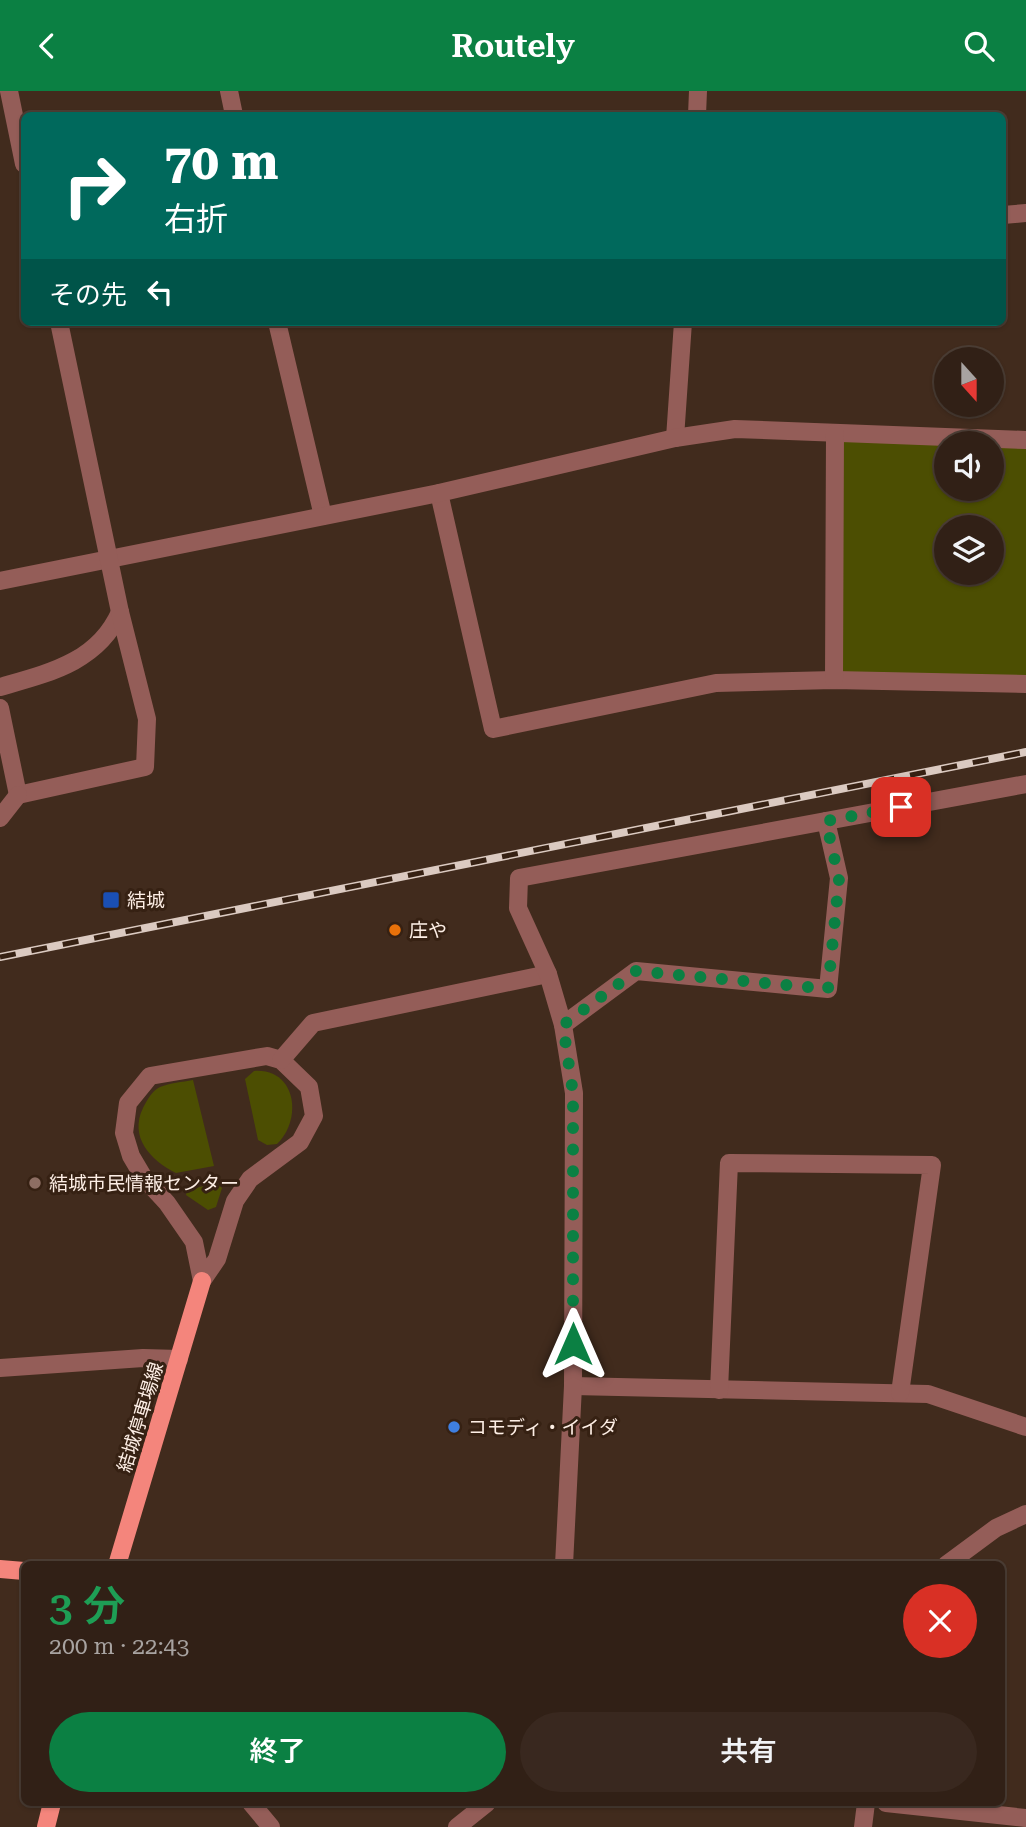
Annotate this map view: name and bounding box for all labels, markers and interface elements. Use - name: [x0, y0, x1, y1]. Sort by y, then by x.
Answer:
- icon: back: [28, 27, 66, 65]
- text: Routely: [451, 27, 575, 65]
- icon: search: [960, 27, 998, 65]
- text: 70 m: [164, 134, 279, 191]
- icon: right: [49, 140, 140, 231]
- text: 右折: [164, 200, 228, 238]
- icon: left: [141, 273, 179, 311]
- text: その先: [49, 280, 127, 310]
- north arrow: [934, 347, 1004, 417]
- map controls: [934, 347, 1004, 585]
- button: sound: [934, 431, 1004, 501]
- button: layers: [934, 515, 1004, 585]
- pin: [871, 777, 931, 837]
- icon: arrive: [882, 788, 920, 826]
- place label: 結城: [127, 889, 165, 912]
- marker: 結城: [101, 890, 121, 910]
- place label: 庄や: [409, 919, 447, 942]
- marker: 庄や: [387, 922, 403, 938]
- place label: 結城市民情報センター: [49, 1172, 239, 1195]
- marker: 結城市民情報センター: [27, 1175, 43, 1191]
- position arrow: [536, 1307, 610, 1381]
- street label: 結城停車場線: [113, 1359, 168, 1475]
- place label: コモディ・イイダ: [468, 1416, 618, 1439]
- marker: コモディ・イイダ: [446, 1419, 462, 1435]
- text: 3 分: [49, 1582, 125, 1631]
- button: close: [903, 1584, 977, 1658]
- text: 200 m · 22:43: [49, 1633, 189, 1660]
- button: 終了: [49, 1712, 506, 1792]
- button: 共有: [520, 1712, 977, 1792]

